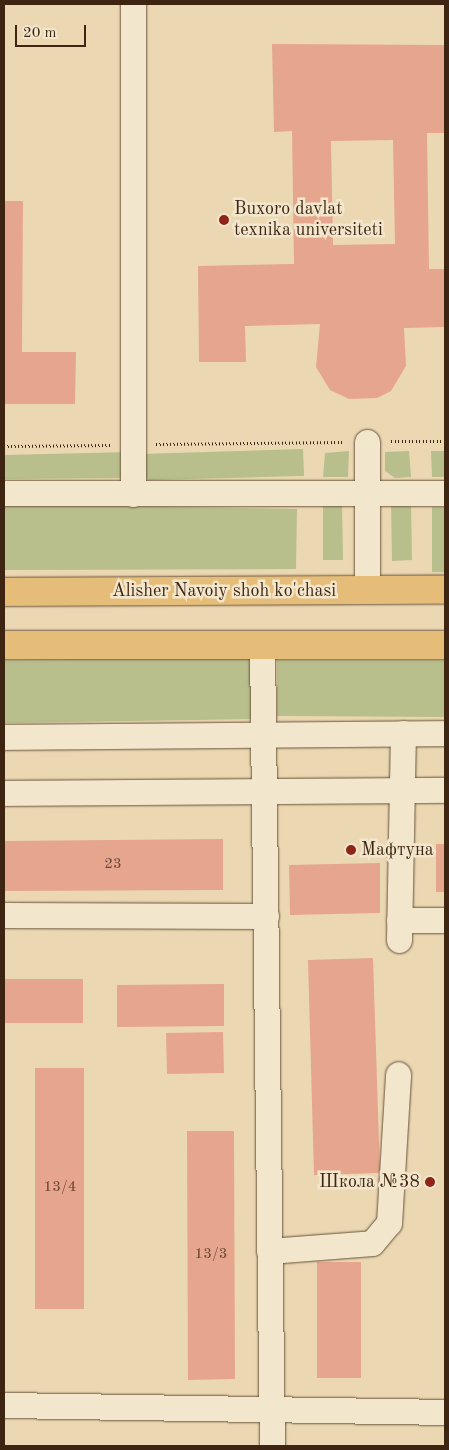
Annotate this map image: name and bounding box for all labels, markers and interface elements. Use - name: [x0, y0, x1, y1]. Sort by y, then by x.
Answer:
- scale bar: [18, 15, 89, 47]
- text: 20 m: [23, 26, 57, 41]
- place label: Buxoro davlat texnika universiteti: [234, 199, 383, 242]
- marker: Buxoro davlat texnika universiteti: [218, 214, 230, 226]
- street label: Alisher Navoiy shoh ko'chasi: [112, 580, 336, 602]
- place label: Мафтуна: [361, 839, 434, 861]
- marker: Мафтуна: [345, 844, 357, 856]
- house number: 23: [104, 856, 122, 874]
- place label: Школа №38: [319, 1171, 420, 1193]
- marker: Школа №38: [424, 1176, 436, 1188]
- house number: 13/4: [44, 1179, 76, 1197]
- house number: 13/3: [195, 1246, 227, 1264]

